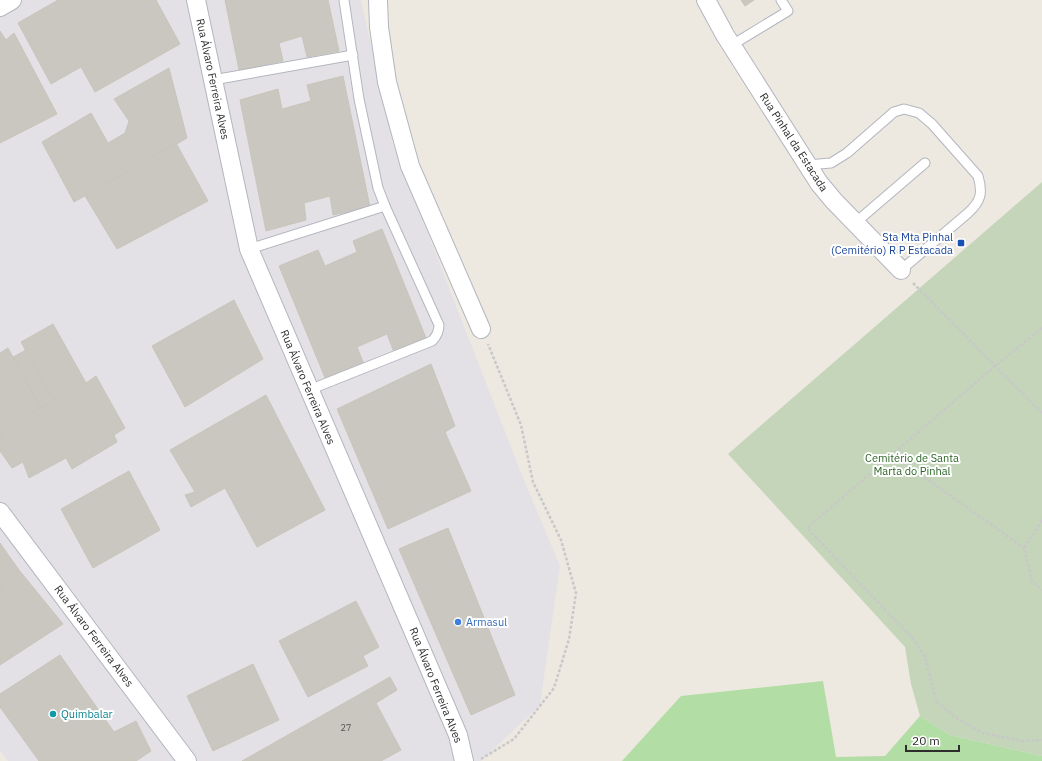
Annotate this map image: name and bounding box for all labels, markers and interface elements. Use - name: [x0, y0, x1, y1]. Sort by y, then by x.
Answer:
- street label: Rua Álvaro Ferreira Alves: [193, 17, 233, 141]
- street label: Rua Pinhal da Estacada: [757, 90, 831, 194]
- place label: Sta Mta Pinhal (Cemitério) R P Estacada: [831, 230, 953, 257]
- marker: Sta Mta Pinhal (Cemitério) R P Estacada: [956, 238, 966, 248]
- street label: Rua Álvaro Ferreira Alves: [277, 327, 339, 447]
- park label: Cemitério de Santa Marta do Pinhal: [865, 451, 959, 478]
- street label: Rua Álvaro Ferreira Alves: [51, 582, 137, 690]
- place label: Armasul: [466, 615, 507, 629]
- marker: Armasul: [453, 617, 463, 627]
- street label: Rua Álvaro Ferreira Alves: [406, 625, 466, 745]
- place label: Quimbalar: [61, 707, 113, 721]
- marker: Quimbalar: [48, 709, 58, 719]
- house number: 27: [341, 722, 351, 733]
- scale bar: [906, 727, 959, 753]
- text: 20 m: [912, 733, 940, 748]

